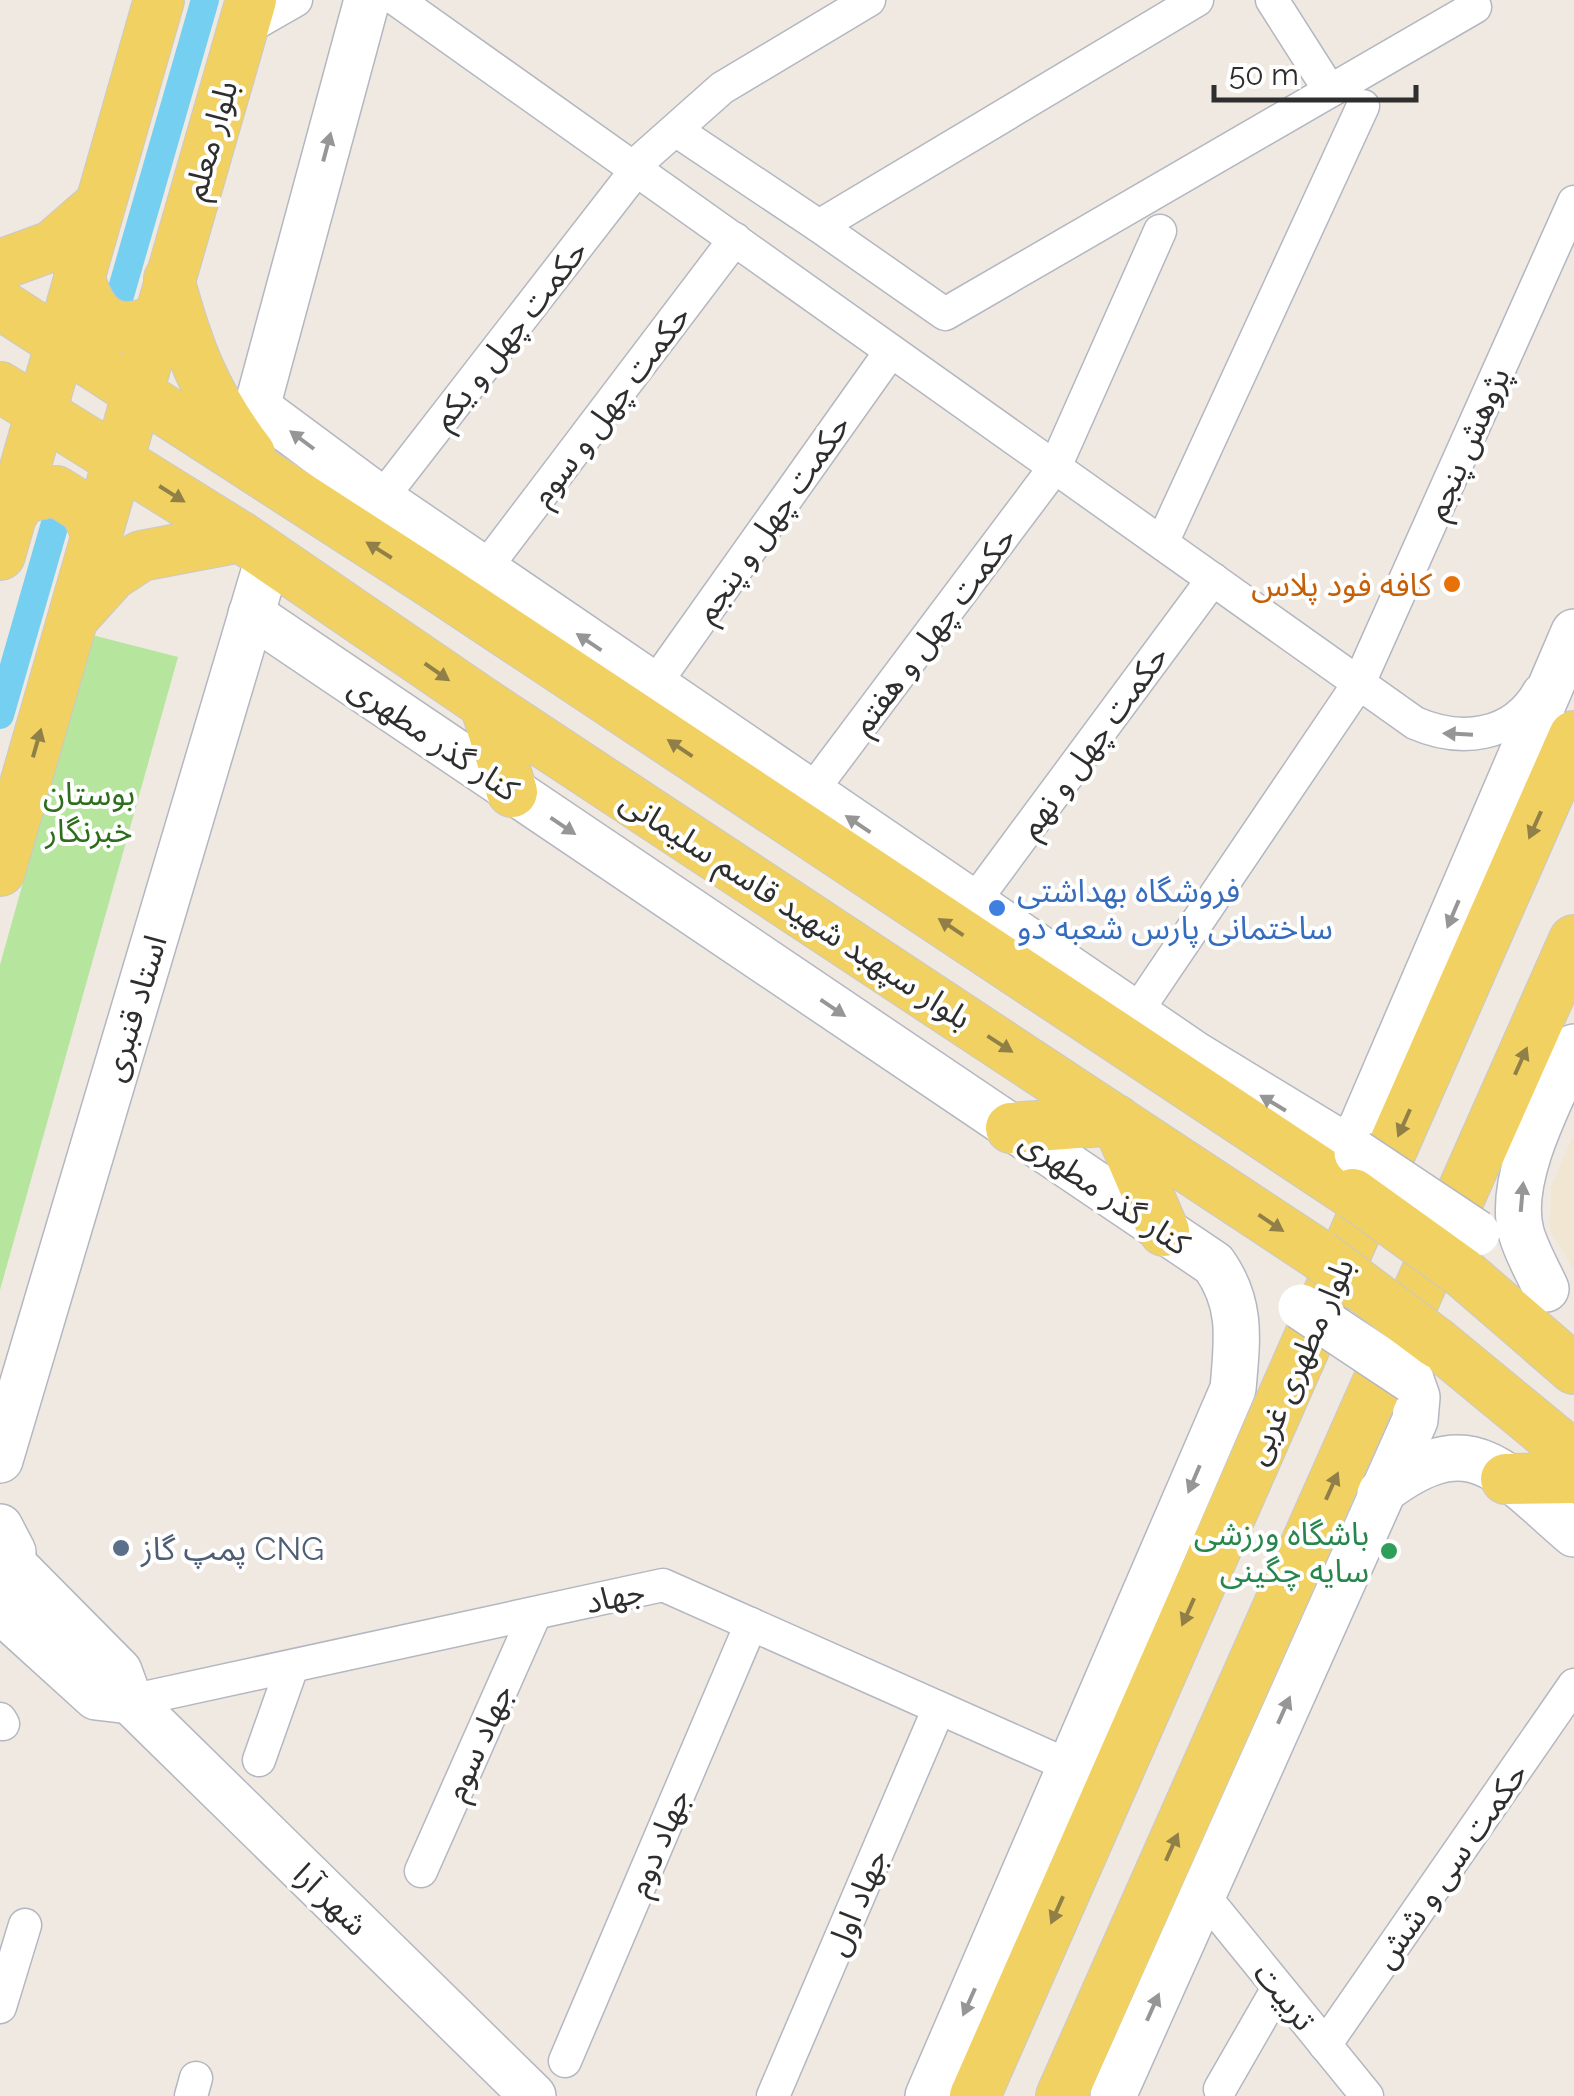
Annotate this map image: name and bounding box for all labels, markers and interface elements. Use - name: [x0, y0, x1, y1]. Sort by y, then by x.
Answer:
- scale bar: [1214, 40, 1416, 102]
- text: 50 m: [1229, 57, 1299, 92]
- street label: بلوار معلم: [175, 76, 250, 205]
- one-way arrow: [320, 131, 335, 162]
- street label: حکمت چهل و یکم: [424, 232, 599, 440]
- street label: حکمت چهل و سوم: [523, 297, 702, 516]
- street label: پژوهش پنجم: [1417, 361, 1522, 527]
- street label: حکمت چهل و پنجم: [687, 407, 862, 632]
- one-way arrow: [289, 431, 315, 451]
- one-way arrow: [158, 484, 186, 502]
- street label: حکمت چهل و هفتم: [843, 519, 1028, 745]
- one-way arrow: [366, 541, 393, 559]
- place label: کافه فود پلاس: [1251, 566, 1433, 605]
- marker: کافه فود پلاس: [1441, 573, 1463, 595]
- one-way arrow: [576, 633, 603, 651]
- street label: حکمت چهل و نهم: [1011, 638, 1180, 848]
- one-way arrow: [424, 662, 451, 680]
- street label: کنار گذر مطهری: [342, 668, 526, 809]
- one-way arrow: [1442, 725, 1473, 741]
- one-way arrow: [29, 727, 45, 758]
- one-way arrow: [666, 739, 694, 757]
- park label: بوستان خبرنگار: [43, 775, 135, 850]
- street label: بلوار سپهبد شهید قاسم سلیمانی: [611, 782, 978, 1041]
- one-way arrow: [1527, 810, 1543, 840]
- one-way arrow: [845, 815, 872, 835]
- one-way arrow: [550, 817, 577, 835]
- place label: فروشگاه بهداشتی ساختمانی پارس شعبه دو: [1017, 872, 1333, 948]
- marker: فروشگاه بهداشتی ساختمانی پارس شعبه دو: [986, 897, 1008, 919]
- one-way arrow: [1445, 899, 1461, 929]
- one-way arrow: [937, 919, 964, 937]
- street label: استاد قنبری: [94, 931, 175, 1086]
- one-way arrow: [819, 998, 846, 1017]
- one-way arrow: [986, 1034, 1014, 1052]
- one-way arrow: [1512, 1046, 1529, 1075]
- one-way arrow: [1259, 1094, 1287, 1112]
- one-way arrow: [1396, 1108, 1412, 1138]
- street label: کنار گذر مطهری: [1013, 1122, 1197, 1263]
- one-way arrow: [1514, 1181, 1530, 1212]
- one-way arrow: [1258, 1213, 1285, 1232]
- street label: بلوار مطهری غربی: [1237, 1252, 1362, 1470]
- one-way arrow: [1186, 1464, 1202, 1494]
- one-way arrow: [1324, 1471, 1340, 1501]
- place label: باشگاه ورزشى سايه چگينى: [1194, 1515, 1369, 1591]
- place label: پمپ گاز CNG: [140, 1530, 324, 1569]
- marker: پمپ گاز CNG: [110, 1537, 132, 1559]
- marker: باشگاه ورزشى سايه چگينى: [1378, 1540, 1400, 1562]
- street label: جهاد: [582, 1572, 648, 1620]
- one-way arrow: [1180, 1597, 1196, 1627]
- street label: جهاد سوم: [436, 1678, 525, 1808]
- one-way arrow: [1276, 1695, 1292, 1725]
- street label: حکمت سی و شش: [1366, 1755, 1535, 1975]
- street label: جهاد دوم: [619, 1783, 703, 1904]
- one-way arrow: [1164, 1832, 1180, 1862]
- street label: جهاد اول: [817, 1843, 896, 1961]
- street label: شهر آرا: [286, 1855, 376, 1944]
- one-way arrow: [1049, 1895, 1065, 1925]
- street label: تربیت: [1246, 1955, 1324, 2038]
- one-way arrow: [961, 1987, 977, 2017]
- one-way arrow: [1145, 1992, 1161, 2022]

